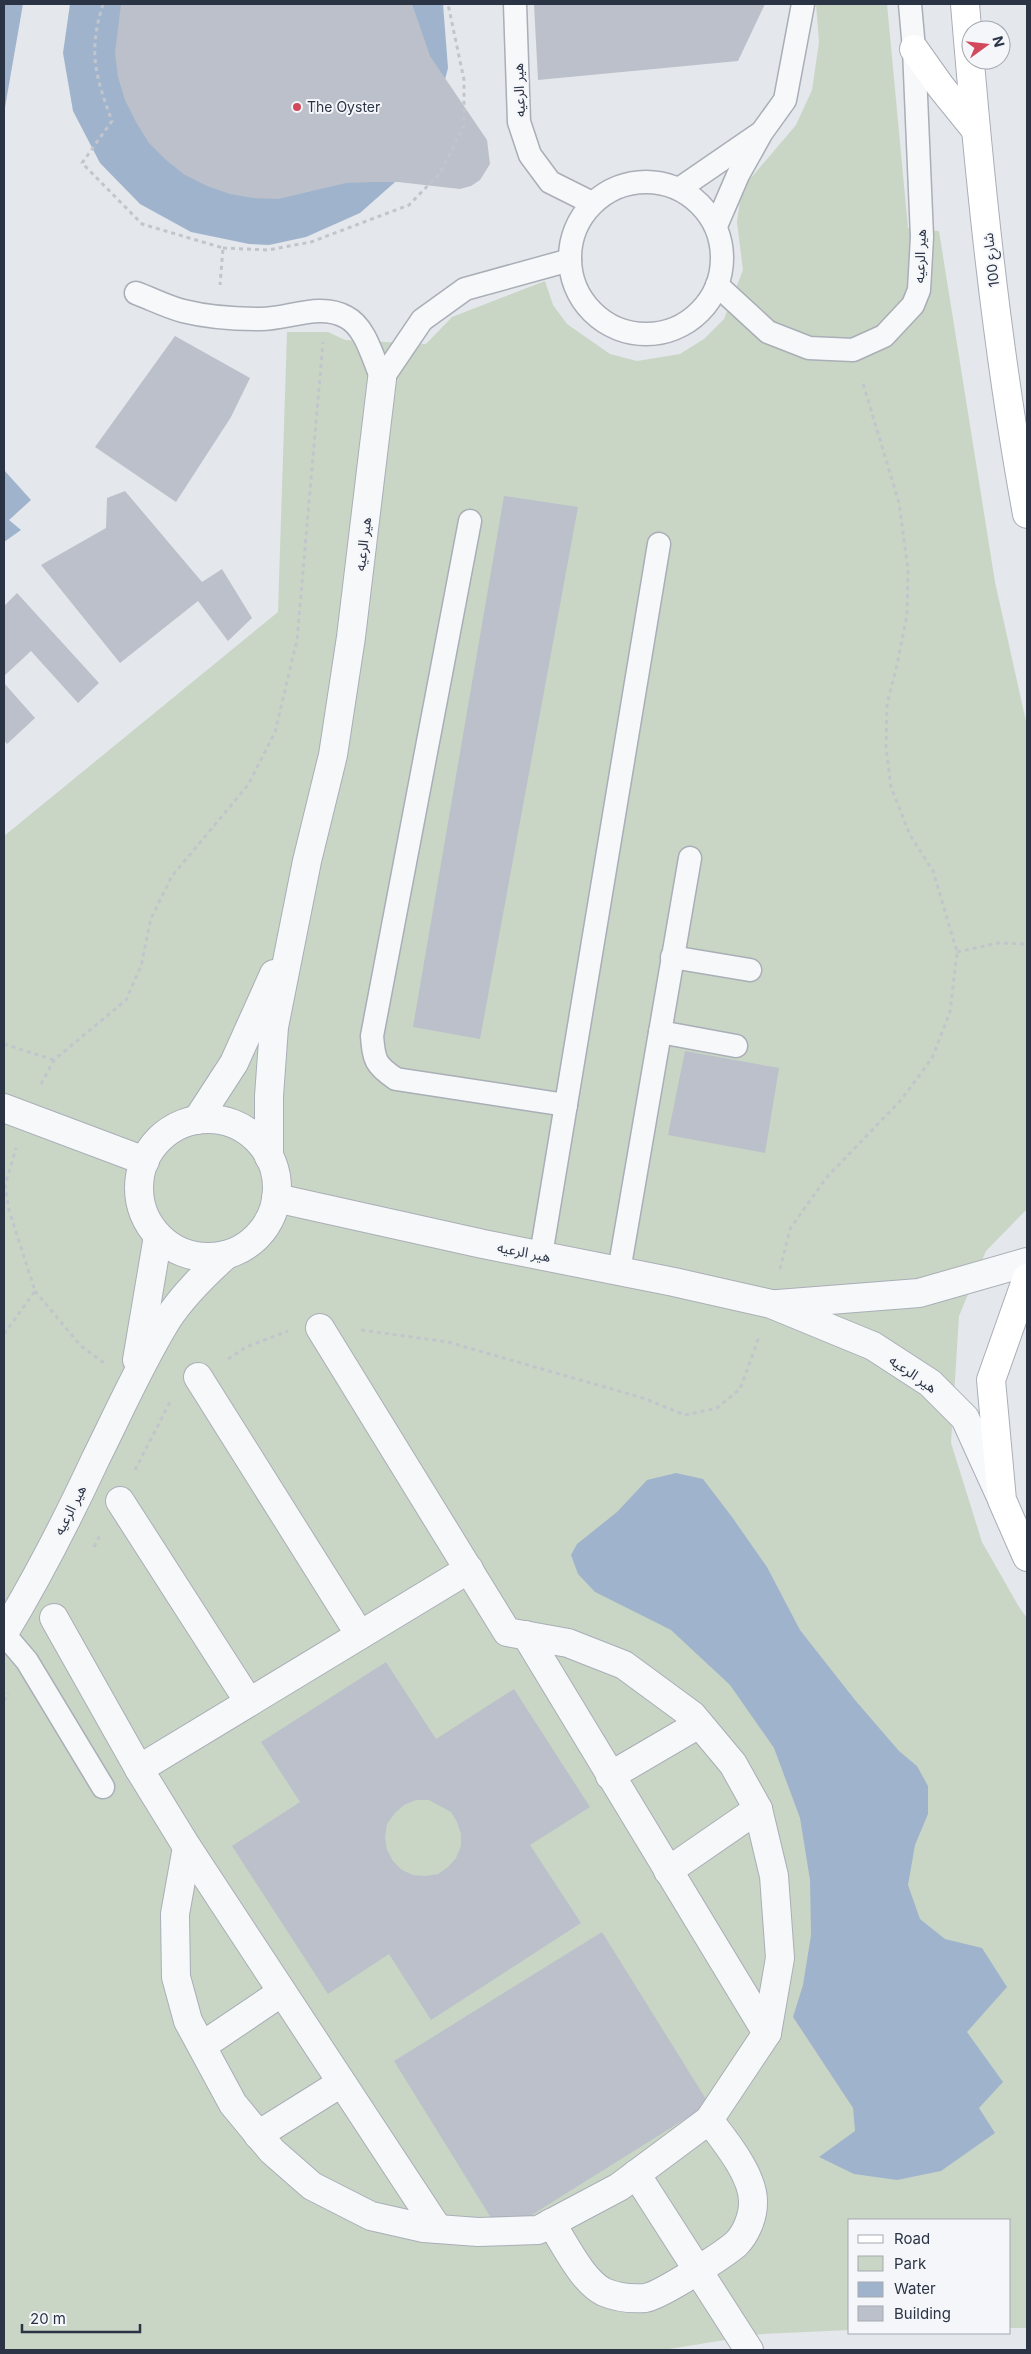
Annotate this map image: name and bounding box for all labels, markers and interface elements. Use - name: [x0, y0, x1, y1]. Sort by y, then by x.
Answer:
- north arrow: [961, 20, 1011, 70]
- text: N: [989, 34, 1009, 49]
- street label: هير الرعيه: [509, 63, 529, 117]
- place label: The Oyster: [307, 98, 380, 115]
- marker: The Oyster: [291, 101, 303, 113]
- street label: هير الرعيه: [910, 229, 930, 283]
- street label: شارع 100: [979, 232, 1005, 288]
- street label: هير الرعيه: [351, 516, 375, 572]
- street label: هير الرعيه: [496, 1238, 552, 1266]
- street label: هير الرعيه: [886, 1351, 940, 1397]
- street label: هير الرعيه: [50, 1482, 90, 1538]
- legend: [848, 2219, 1011, 2334]
- text: Road: [894, 2229, 930, 2248]
- text: Park: [894, 2254, 927, 2273]
- text: Water: [894, 2279, 936, 2298]
- scale bar: [22, 2302, 140, 2334]
- text: Building: [894, 2304, 951, 2323]
- text: 20 m: [30, 2309, 66, 2328]

